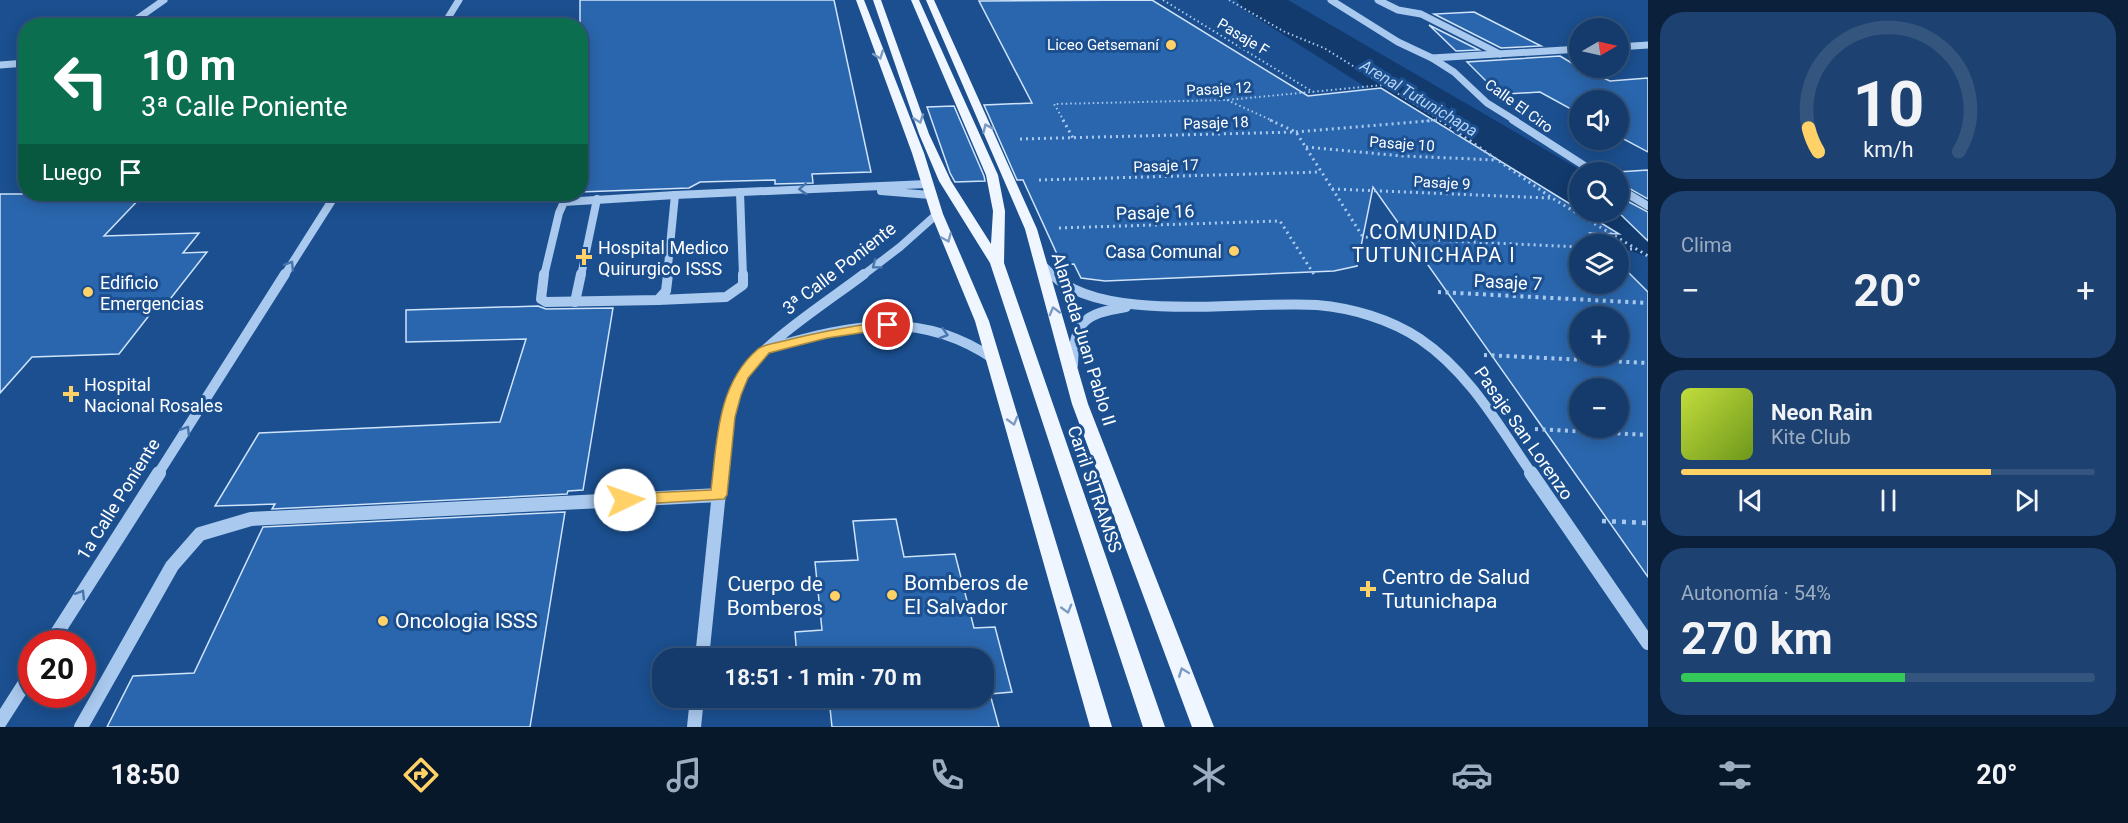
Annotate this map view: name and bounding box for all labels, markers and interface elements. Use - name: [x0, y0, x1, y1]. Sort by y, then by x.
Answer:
- street label: Pasaje F: [1214, 15, 1272, 59]
- north arrow: [1569, 18, 1629, 78]
- map controls: [1569, 18, 1629, 438]
- place label: Liceo Getsemaní: [1047, 36, 1160, 54]
- marker: Liceo Getsemaní: [1164, 38, 1178, 52]
- text: 10 m: [141, 41, 236, 90]
- icon: left: [42, 42, 120, 120]
- one-way arrow: [872, 49, 885, 60]
- water label: Arenal Tutunichapa: [1356, 55, 1481, 140]
- text: 10: [1852, 69, 1924, 142]
- street label: Calle El Ciro: [1481, 75, 1557, 137]
- street label: Pasaje 12: [1186, 78, 1252, 100]
- button: sound: [1569, 90, 1629, 150]
- text: 3ª Calle Poniente: [141, 91, 347, 123]
- one-way arrow: [912, 113, 924, 124]
- street label: Pasaje 18: [1183, 113, 1249, 133]
- one-way arrow: [982, 124, 994, 135]
- street label: Pasaje 10: [1369, 133, 1435, 155]
- text: km/h: [1863, 138, 1913, 163]
- icon: arrive: [114, 156, 147, 189]
- street label: Pasaje 17: [1133, 156, 1199, 176]
- text: Luego: [42, 160, 102, 185]
- button: search: [1569, 162, 1629, 222]
- street label: Pasaje 9: [1413, 173, 1471, 193]
- one-way arrow: [799, 183, 808, 196]
- street label: Pasaje 16: [1115, 200, 1195, 224]
- street label: 3ª Calle Poniente: [778, 217, 900, 319]
- district label: COMUNIDAD TUTUNICHAPA I: [1352, 220, 1516, 267]
- one-way arrow: [940, 232, 952, 243]
- text: Clima: [1681, 233, 1732, 257]
- button: layers: [1569, 234, 1629, 294]
- place label: Hospital Medico Quirurgico ISSS: [598, 237, 729, 279]
- place label: Casa Comunal: [1105, 241, 1222, 262]
- marker: Casa Comunal: [1227, 244, 1241, 258]
- marker: Hospital Medico Quirurgico ISSS: [575, 248, 593, 266]
- street label: Alameda Juan Pablo II: [1048, 250, 1120, 428]
- one-way arrow: [872, 258, 883, 269]
- one-way arrow: [283, 261, 295, 271]
- text: 20°: [1853, 264, 1923, 317]
- street label: Pasaje 7: [1473, 270, 1543, 294]
- text: −: [1681, 271, 1700, 310]
- text: +: [2076, 271, 2095, 310]
- place label: Edificio Emergencias: [100, 272, 204, 314]
- marker: Edificio Emergencias: [81, 285, 95, 299]
- pin: [862, 299, 913, 350]
- one-way arrow: [1049, 306, 1061, 317]
- button: +: [1569, 306, 1629, 366]
- icon: arrive: [871, 308, 904, 341]
- one-way arrow: [939, 327, 949, 339]
- street label: Pasaje San Lorenzo: [1470, 362, 1578, 504]
- place label: Hospital Nacional Rosales: [84, 374, 223, 416]
- button: −: [1569, 378, 1629, 438]
- marker: Hospital Nacional Rosales: [62, 385, 80, 403]
- text: Neon Rain: [1771, 400, 1873, 425]
- one-way arrow: [1006, 415, 1018, 426]
- street label: Carril SITRAMSS: [1063, 423, 1127, 556]
- one-way arrow: [178, 425, 189, 436]
- text: Kite Club: [1771, 425, 1851, 449]
- street label: 1a Calle Poniente: [72, 434, 164, 564]
- position arrow: [593, 468, 657, 532]
- icon: previous: [1734, 484, 1767, 517]
- icon: pause: [1872, 484, 1905, 517]
- icon: next: [2010, 484, 2043, 517]
- place label: Centro de Salud Tutunichapa: [1382, 565, 1530, 613]
- place label: Bomberos de El Salvador: [904, 571, 1028, 619]
- place label: Cuerpo de Bomberos: [727, 572, 823, 620]
- marker: Centro de Salud Tutunichapa: [1359, 580, 1377, 598]
- text: Autonomía · 54%: [1681, 581, 1831, 605]
- marker: Bomberos de El Salvador: [885, 588, 899, 602]
- marker: Cuerpo de Bomberos: [828, 589, 842, 603]
- one-way arrow: [74, 590, 85, 601]
- one-way arrow: [1060, 603, 1072, 614]
- place label: Oncologia ISSS: [395, 609, 538, 633]
- text: 270 km: [1681, 612, 1833, 665]
- marker: Oncologia ISSS: [376, 614, 390, 628]
- speed limit sign: 20: [18, 630, 96, 708]
- text: 18:51 · 1 min · 70 m: [725, 665, 921, 690]
- one-way arrow: [1177, 668, 1190, 678]
- icon: directions: [400, 754, 442, 796]
- icon: music: [663, 754, 705, 796]
- icon: phone: [926, 754, 968, 796]
- icon: climate: [1188, 754, 1230, 796]
- icon: car: [1451, 754, 1493, 796]
- icon: filters: [1714, 754, 1756, 796]
- text: 18:50: [110, 759, 180, 791]
- text: 20°: [1976, 759, 2018, 791]

